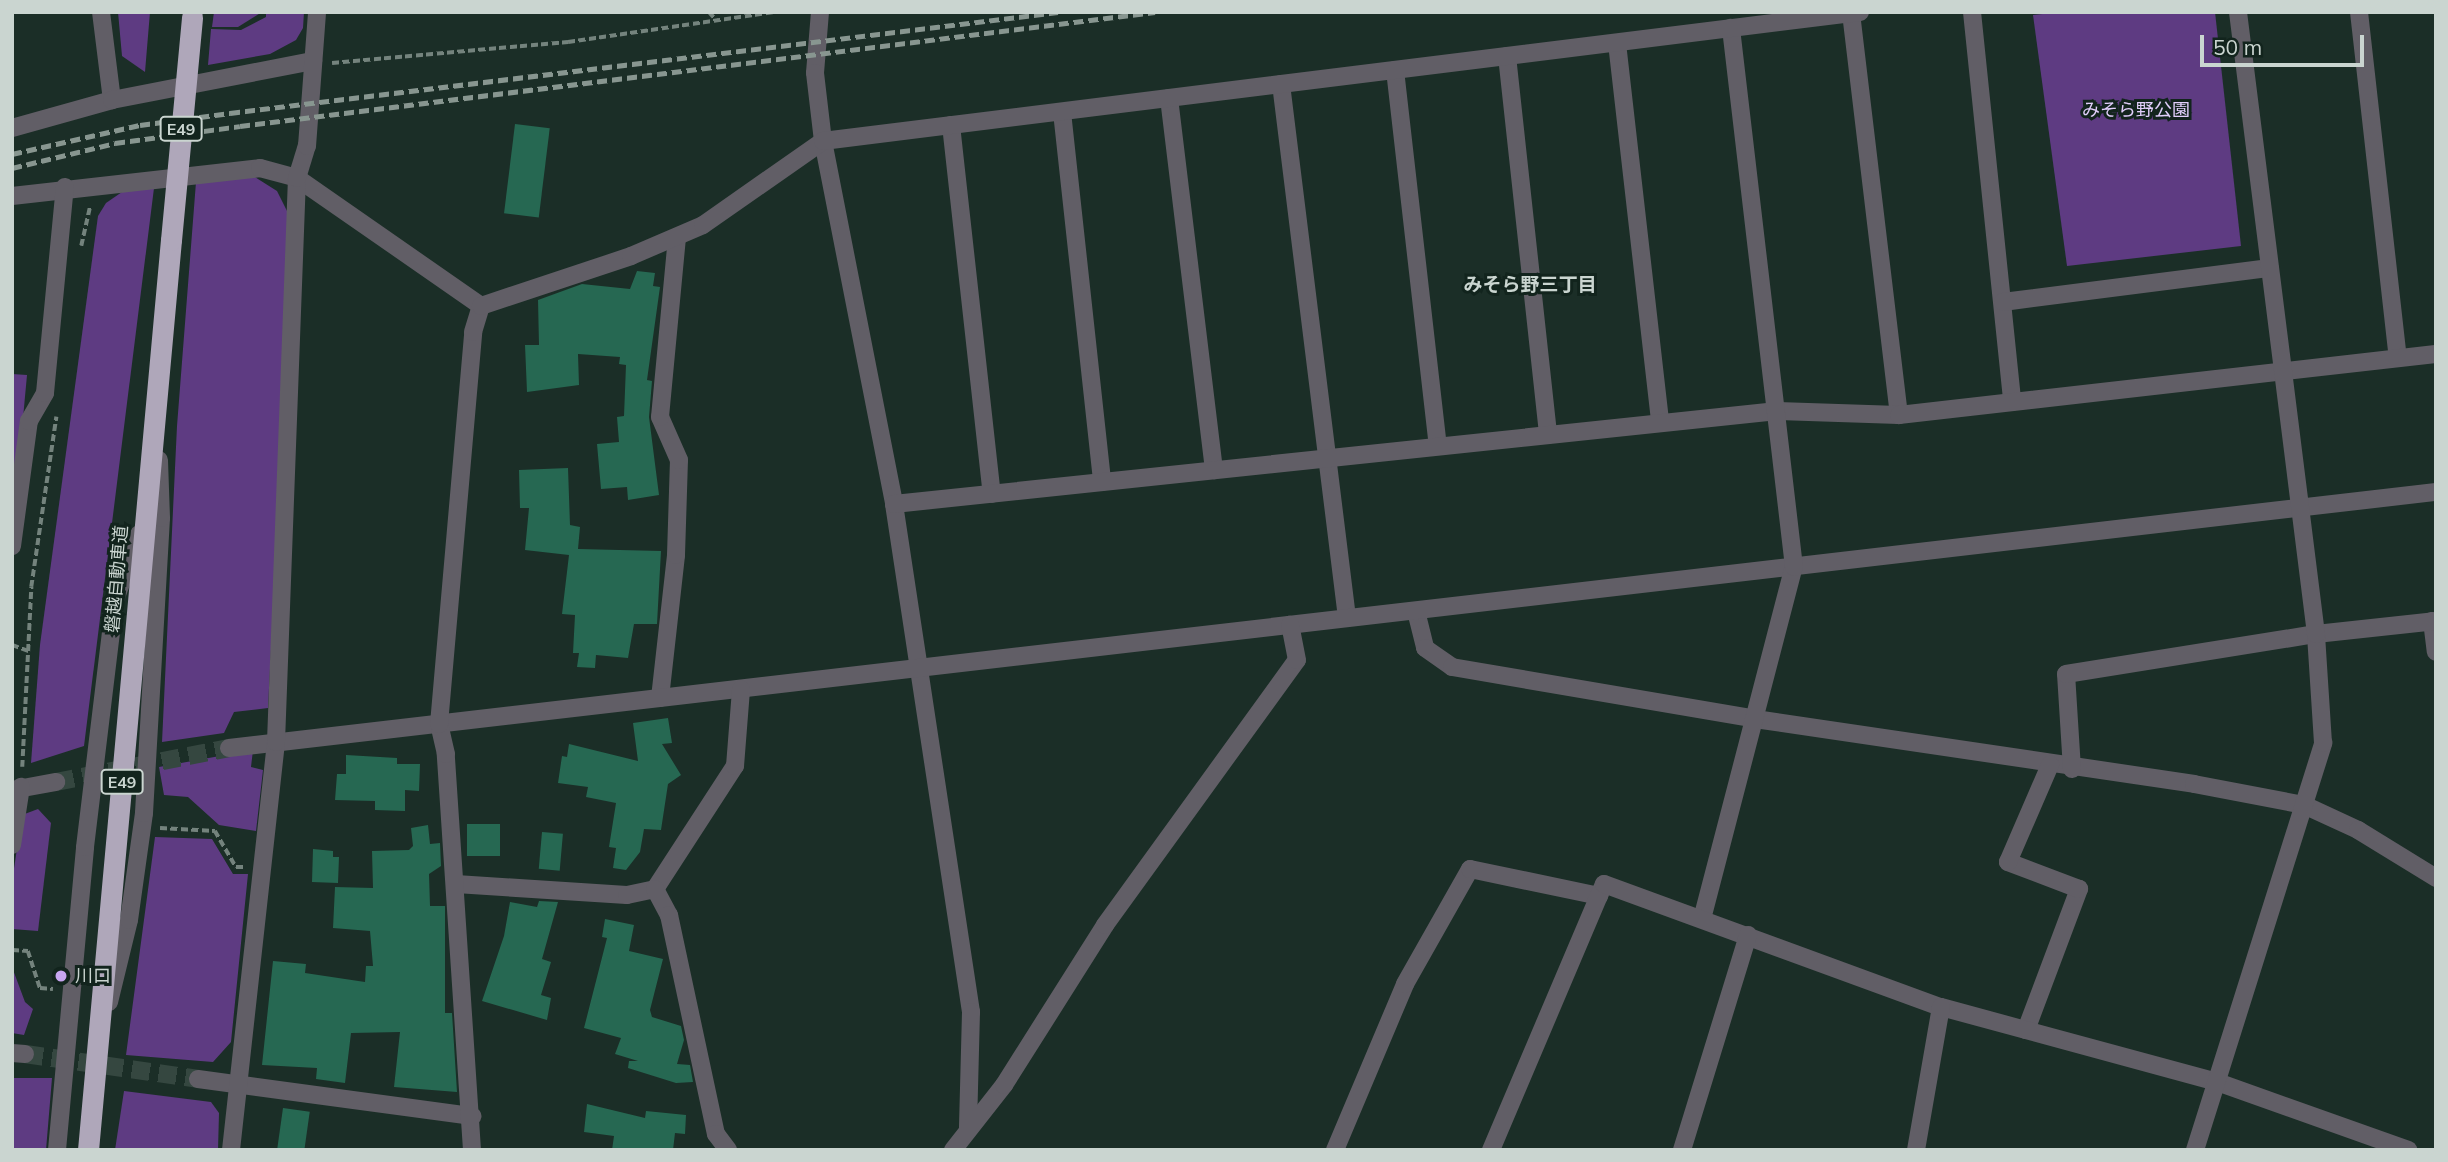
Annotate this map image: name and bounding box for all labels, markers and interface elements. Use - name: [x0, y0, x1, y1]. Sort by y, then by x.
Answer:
- scale bar: [2203, 21, 2368, 65]
- text: 50 m: [2213, 34, 2262, 60]
- park label: みそら野公園: [2082, 99, 2190, 121]
- road number: E49: [158, 116, 204, 141]
- district label: みそら野三丁目: [1464, 274, 1596, 296]
- street label: 磐越自動車道: [102, 524, 132, 634]
- road number: E49: [99, 769, 145, 794]
- place label: 川口: [75, 965, 111, 987]
- marker: 川口: [53, 968, 69, 984]

